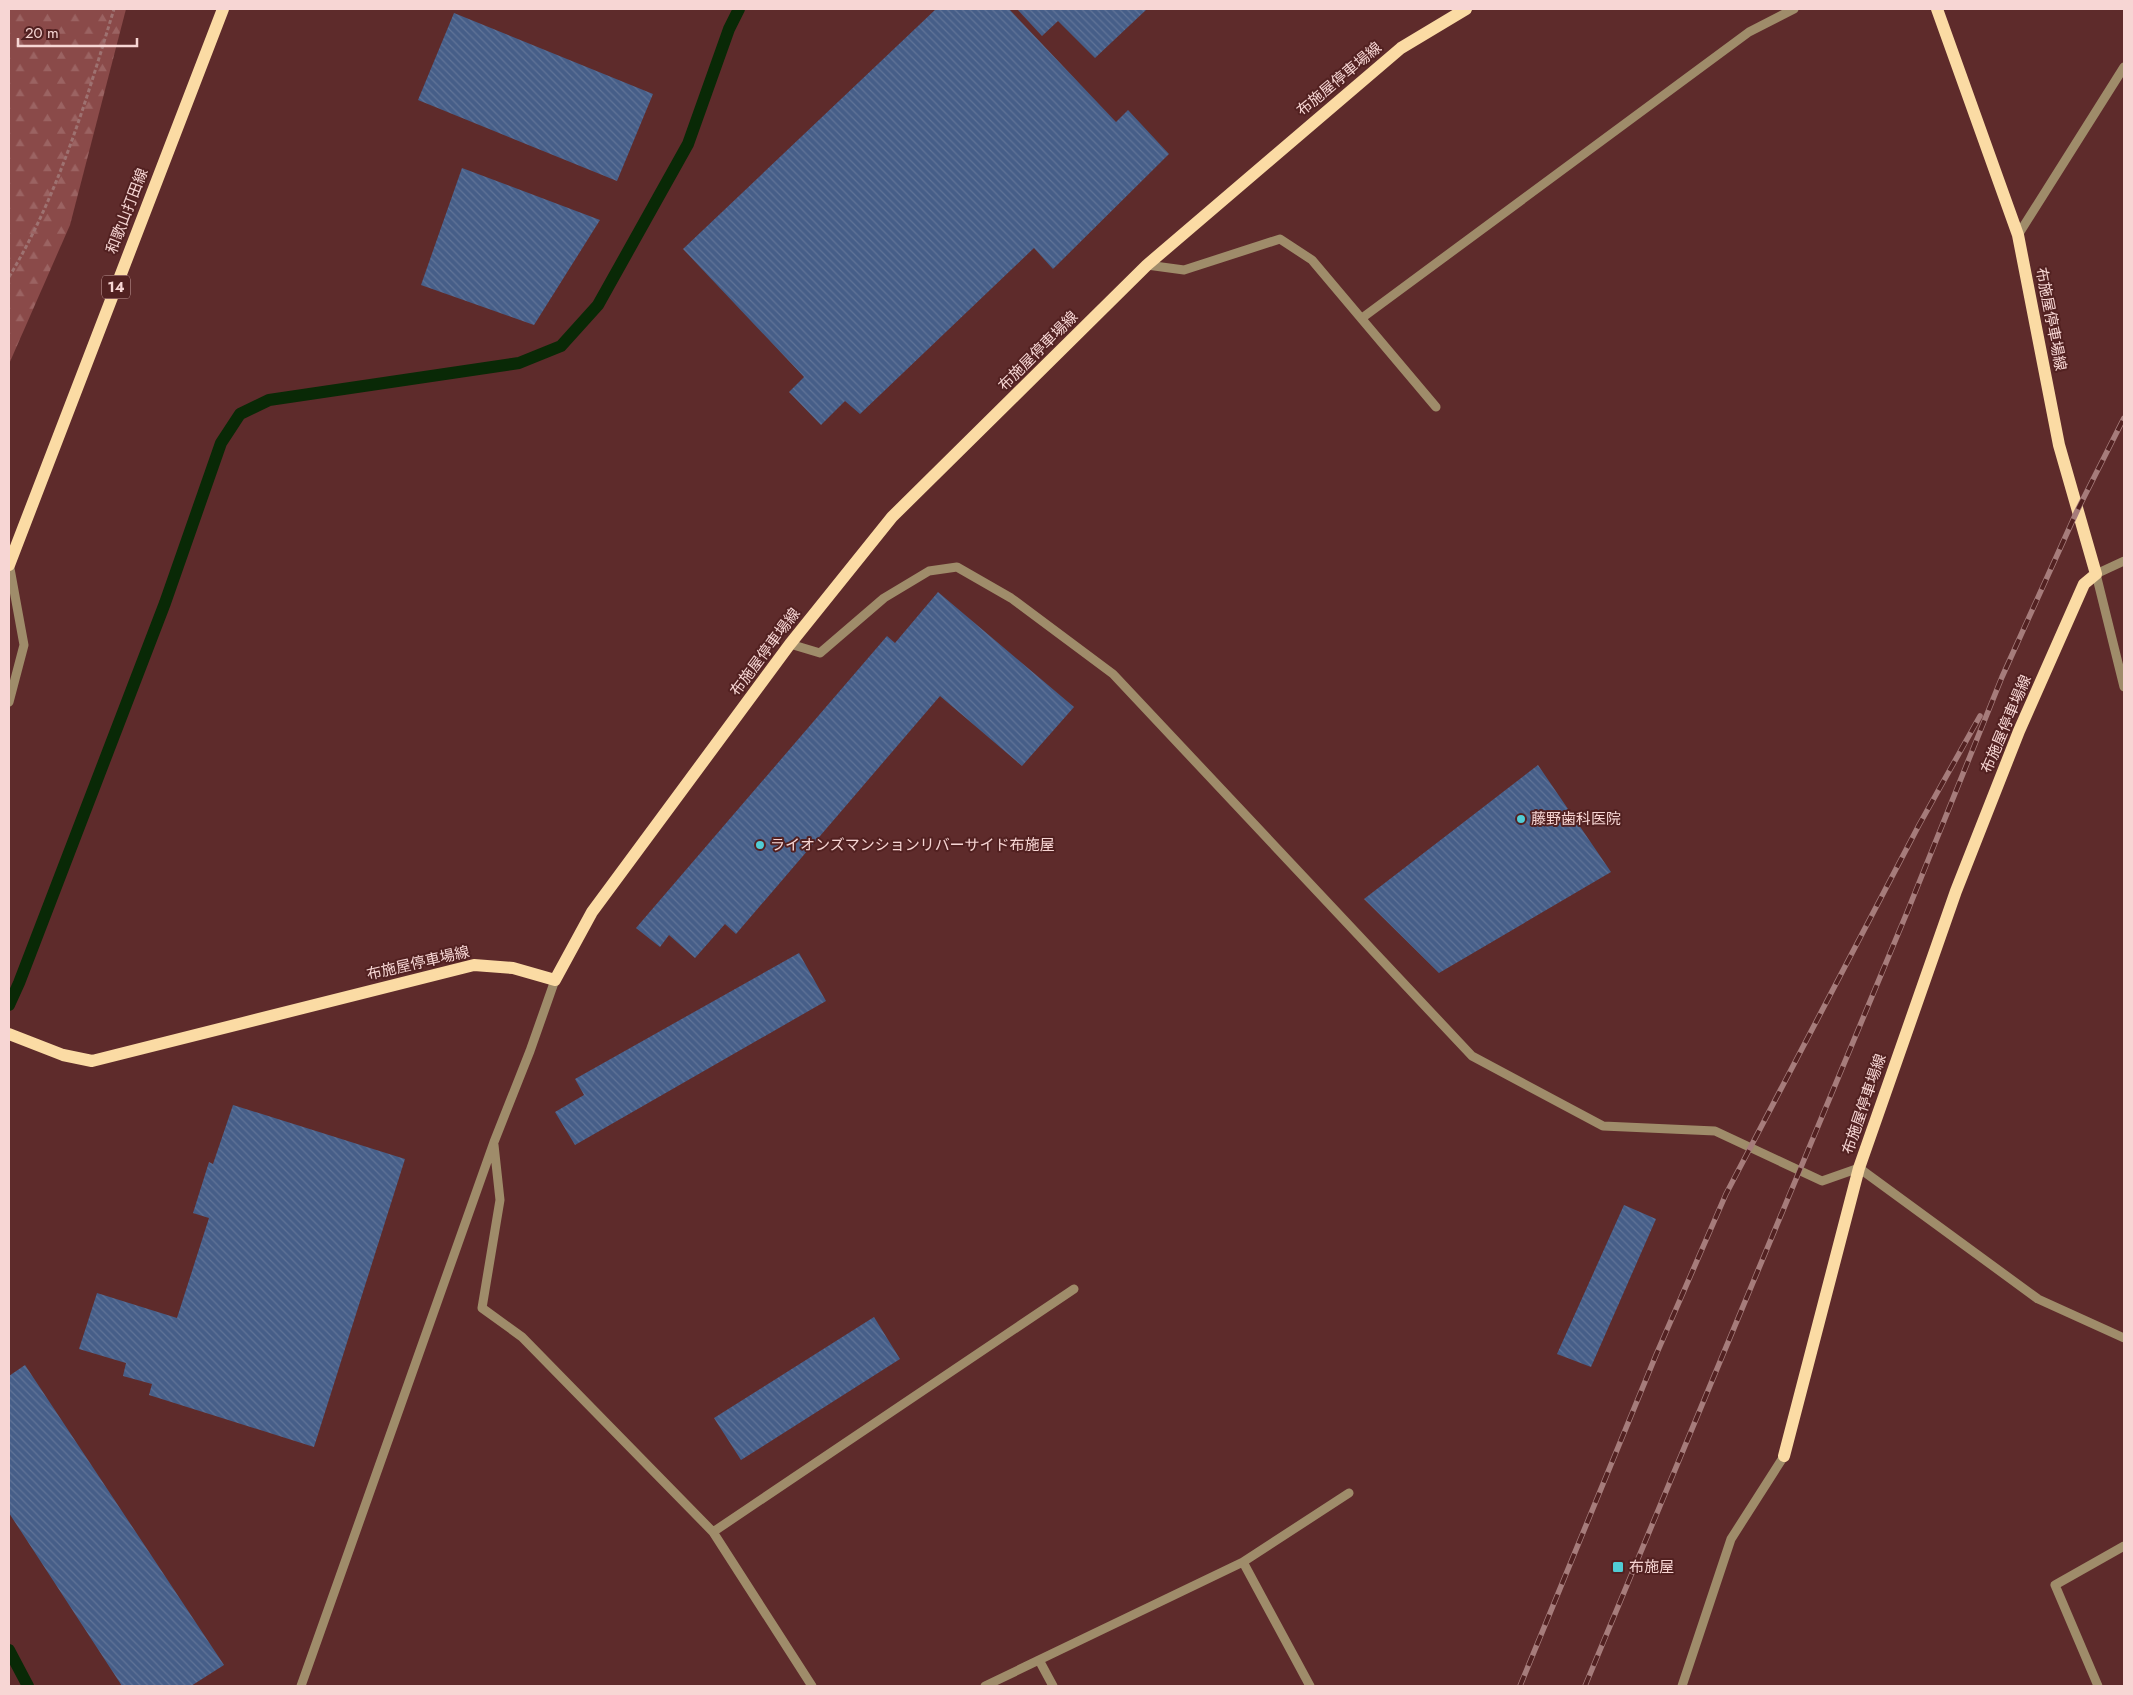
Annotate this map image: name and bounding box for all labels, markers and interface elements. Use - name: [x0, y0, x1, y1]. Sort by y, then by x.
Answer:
- scale bar: [18, 15, 136, 47]
- text: 20 m: [25, 22, 59, 44]
- street label: 布施屋停車場線: [1292, 37, 1386, 121]
- street label: 和歌山打田線: [101, 165, 153, 257]
- street label: 布施屋停車場線: [2030, 265, 2072, 373]
- road number: 14: [102, 276, 130, 298]
- street label: 布施屋停車場線: [993, 306, 1083, 396]
- street label: 布施屋停車場線: [725, 603, 805, 701]
- street label: 布施屋停車場線: [1975, 671, 2037, 777]
- place label: 藤野歯科医院: [1531, 808, 1621, 830]
- marker: 藤野歯科医院: [1515, 813, 1527, 825]
- place label: ライオンズマンションリバーサイド布施屋: [770, 834, 1054, 856]
- marker: ライオンズマンションリバーサイド布施屋: [754, 839, 766, 851]
- street label: 布施屋停車場線: [364, 940, 472, 986]
- street label: 布施屋停車場線: [1837, 1051, 1891, 1157]
- place label: 布施屋: [1629, 1556, 1674, 1578]
- marker: 布施屋: [1611, 1560, 1625, 1574]

